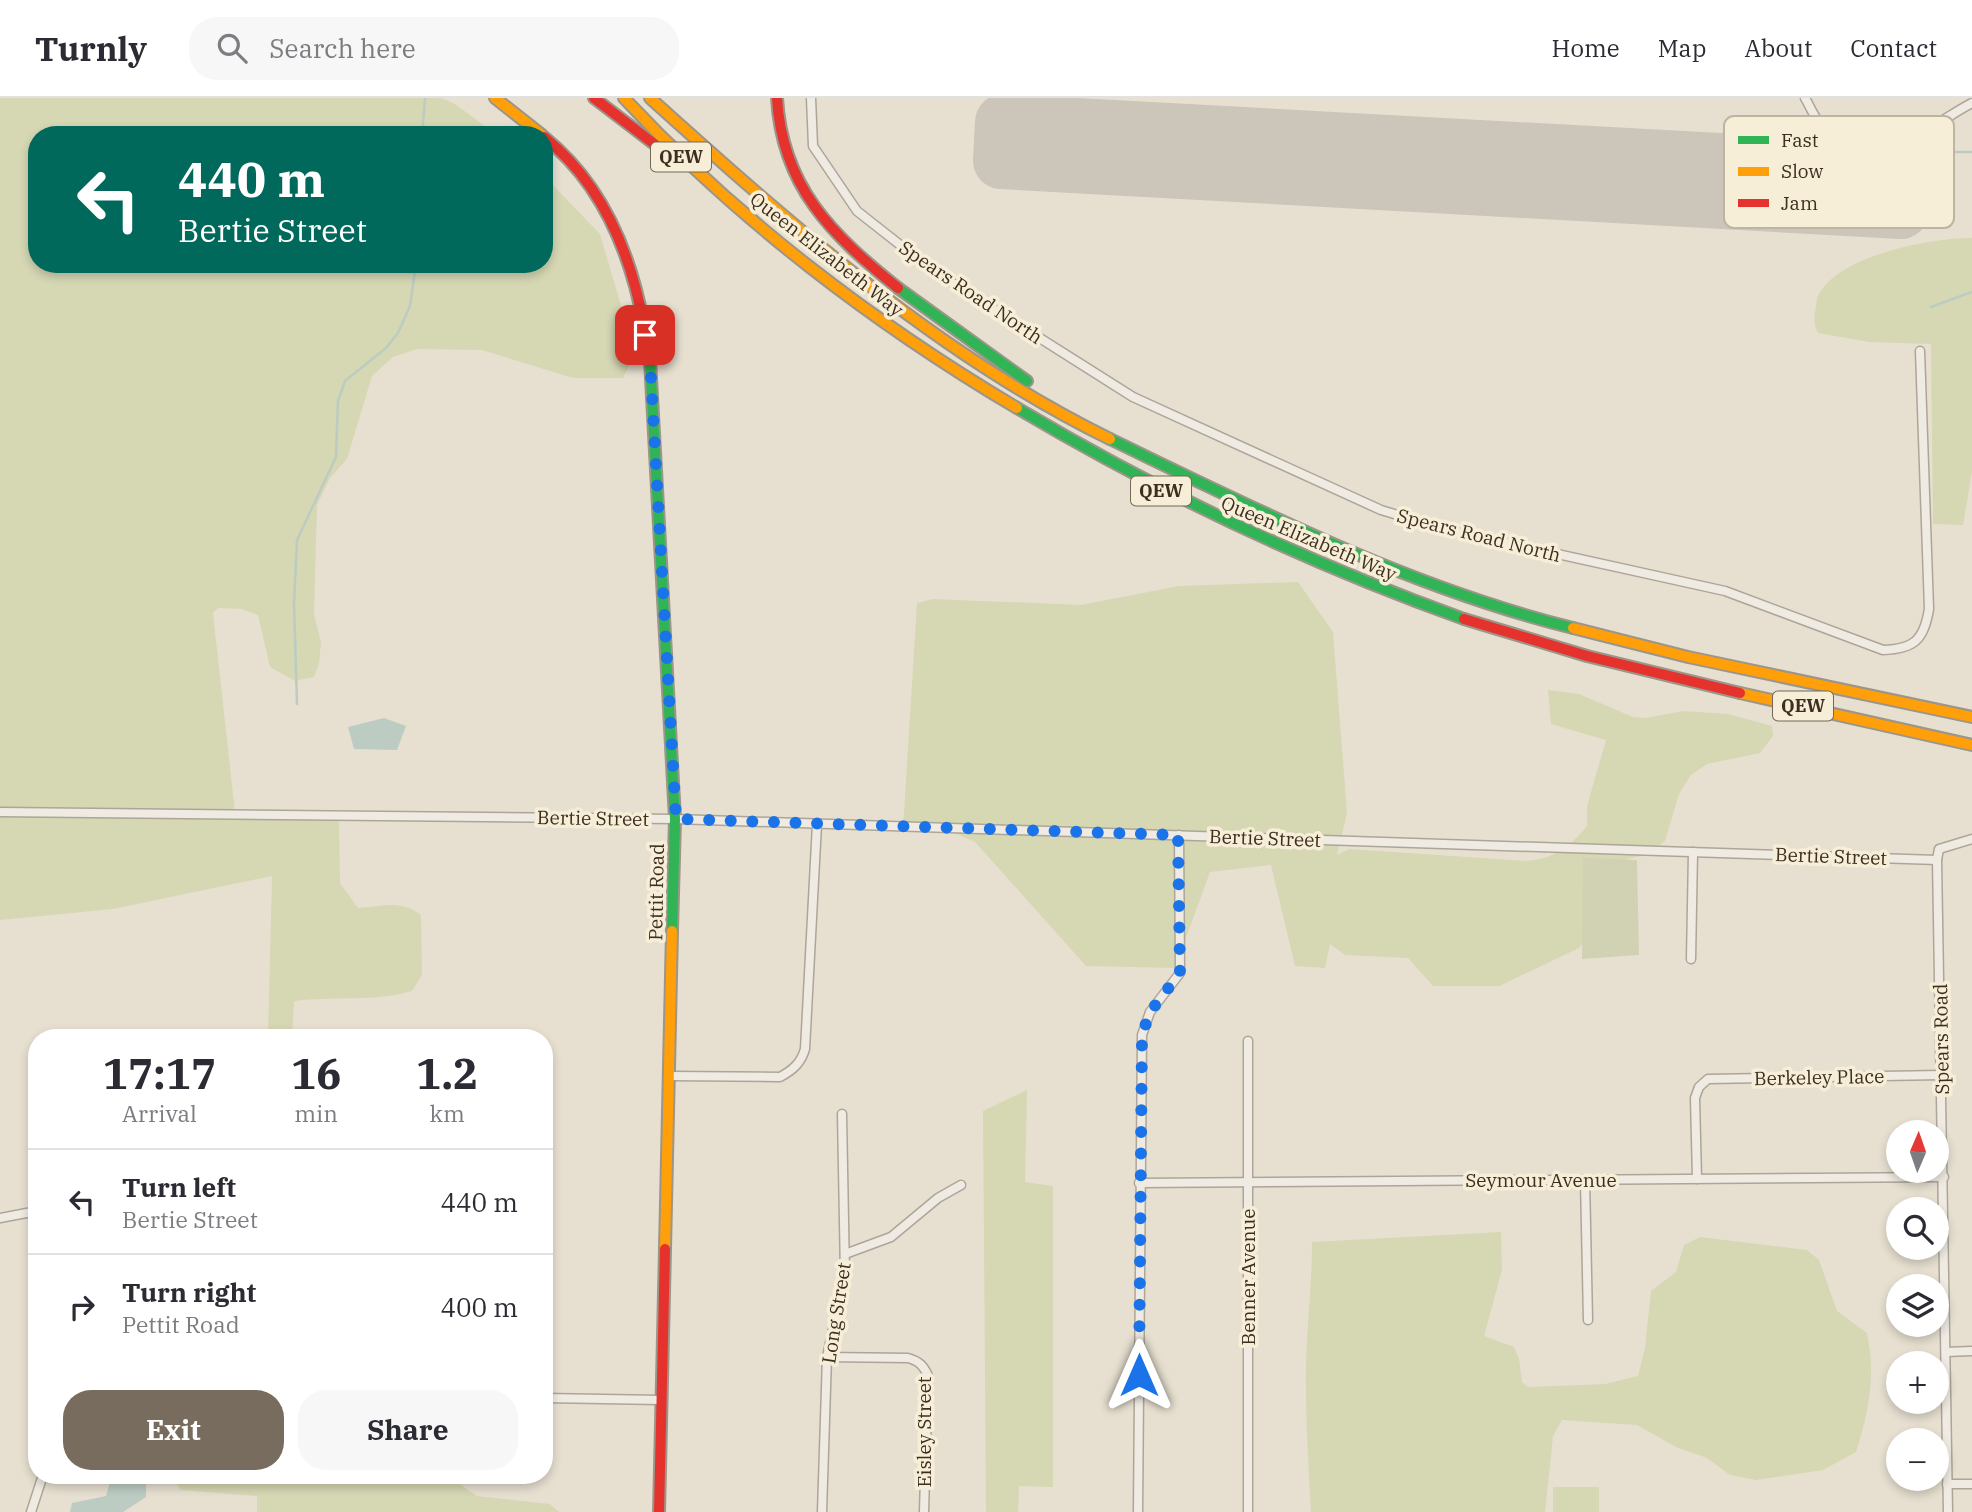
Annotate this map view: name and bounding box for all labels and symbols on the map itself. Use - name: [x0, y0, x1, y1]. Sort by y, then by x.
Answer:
- legend: [1724, 116, 1954, 228]
- text: Fast: [1781, 128, 1819, 152]
- road number: QEW: [651, 142, 711, 172]
- text: Slow: [1781, 159, 1823, 183]
- street label: Queen Elizabeth Way: [745, 187, 909, 322]
- text: Jam: [1781, 191, 1818, 215]
- street label: Spears Road North: [895, 235, 1047, 349]
- pin: [615, 305, 675, 365]
- road number: QEW: [1131, 477, 1191, 506]
- street label: Queen Elizabeth Way: [1218, 490, 1401, 586]
- street label: Spears Road North: [1395, 503, 1564, 567]
- road number: QEW: [1773, 692, 1833, 720]
- street label: Bertie Street: [537, 805, 650, 831]
- street label: Bertie Street: [1209, 824, 1322, 852]
- street label: Bertie Street: [1775, 842, 1888, 870]
- street label: Pettit Road: [643, 843, 669, 941]
- street label: Spears Road: [1928, 983, 1954, 1095]
- street label: Berkeley Place: [1754, 1064, 1884, 1090]
- north arrow: [1886, 1120, 1950, 1183]
- street label: Seymour Avenue: [1465, 1168, 1617, 1192]
- street label: Benner Avenue: [1236, 1209, 1260, 1346]
- street label: Long Street: [816, 1260, 856, 1365]
- position arrow: [1102, 1338, 1176, 1412]
- street label: Eisley Street: [912, 1376, 936, 1488]

